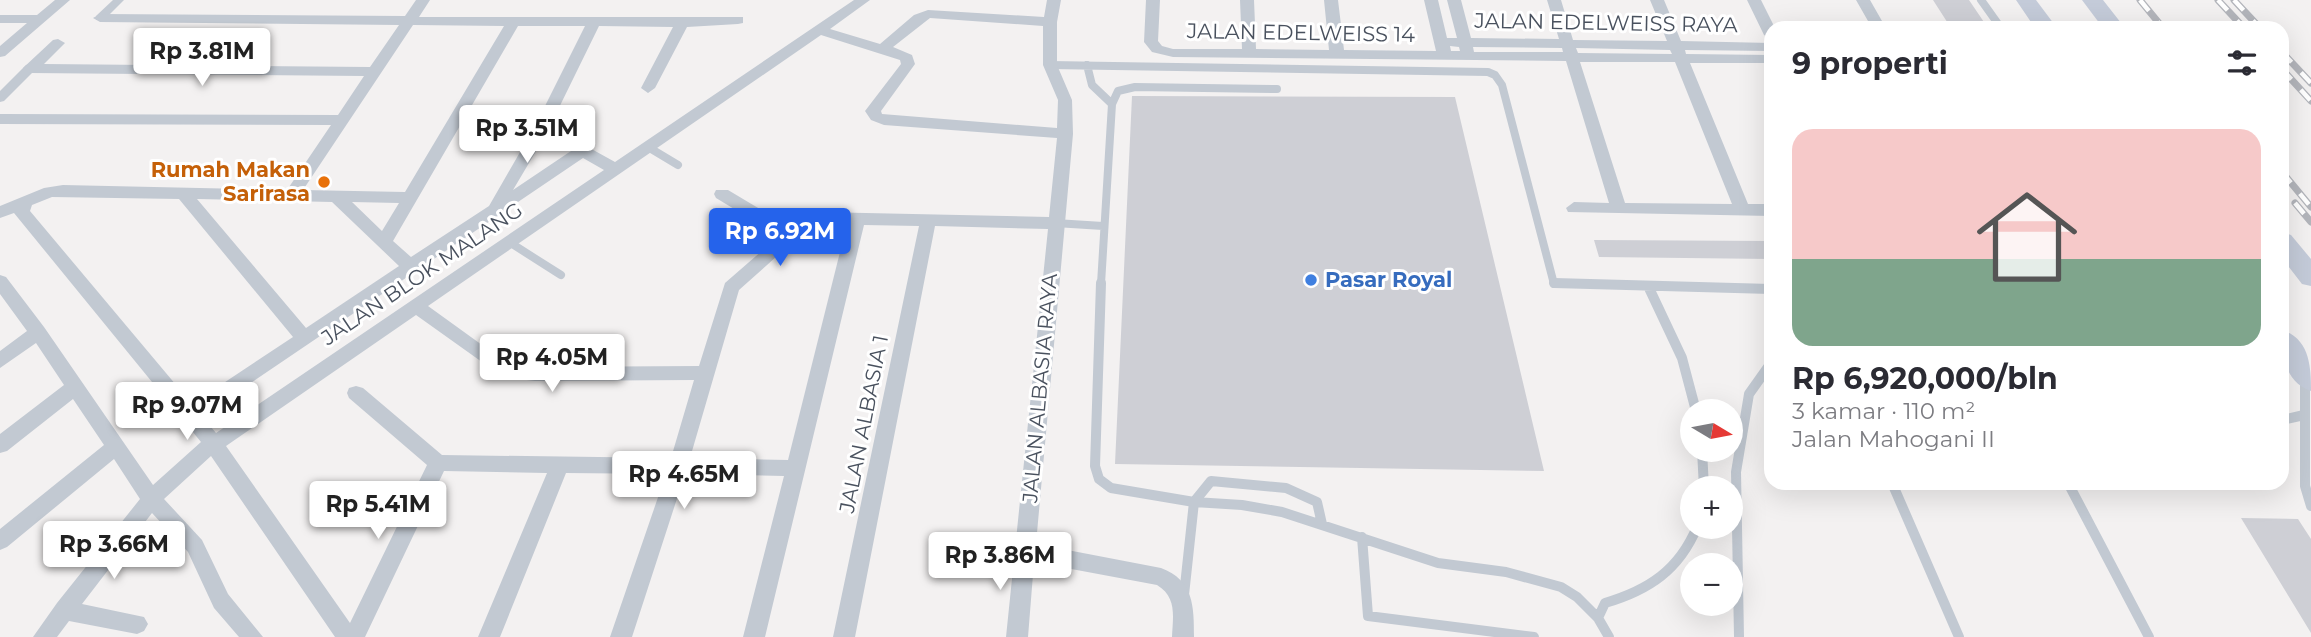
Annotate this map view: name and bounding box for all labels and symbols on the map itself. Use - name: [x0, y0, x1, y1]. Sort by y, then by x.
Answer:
- street label: JALAN EDELWEISS RAYA: [1473, 8, 1739, 37]
- street label: JALAN EDELWEISS 14: [1186, 18, 1415, 47]
- pin: Rp 3.81M: [130, 28, 274, 88]
- pin: Rp 3.51M: [455, 106, 599, 165]
- place label: Rumah Makan Sarirasa: [151, 157, 310, 206]
- marker: Rumah Makan Sarirasa: [316, 174, 332, 190]
- street label: JALAN BLOK MALANG: [316, 197, 527, 351]
- pin: Rp 6.92M: [708, 208, 852, 268]
- place label: Pasar Royal: [1325, 267, 1452, 292]
- street label: JALAN ALBASIA RAYA: [1017, 271, 1062, 505]
- marker: Pasar Royal: [1303, 272, 1319, 288]
- street label: JALAN ALBASIA 1: [834, 333, 893, 516]
- pin: Rp 4.05M: [480, 334, 624, 394]
- pin: Rp 9.07M: [115, 382, 259, 442]
- north arrow: [1680, 399, 1743, 462]
- pin: Rp 4.65M: [612, 452, 756, 511]
- pin: Rp 5.41M: [306, 482, 450, 541]
- pin: Rp 3.66M: [42, 522, 186, 581]
- pin: Rp 3.86M: [928, 532, 1072, 592]

